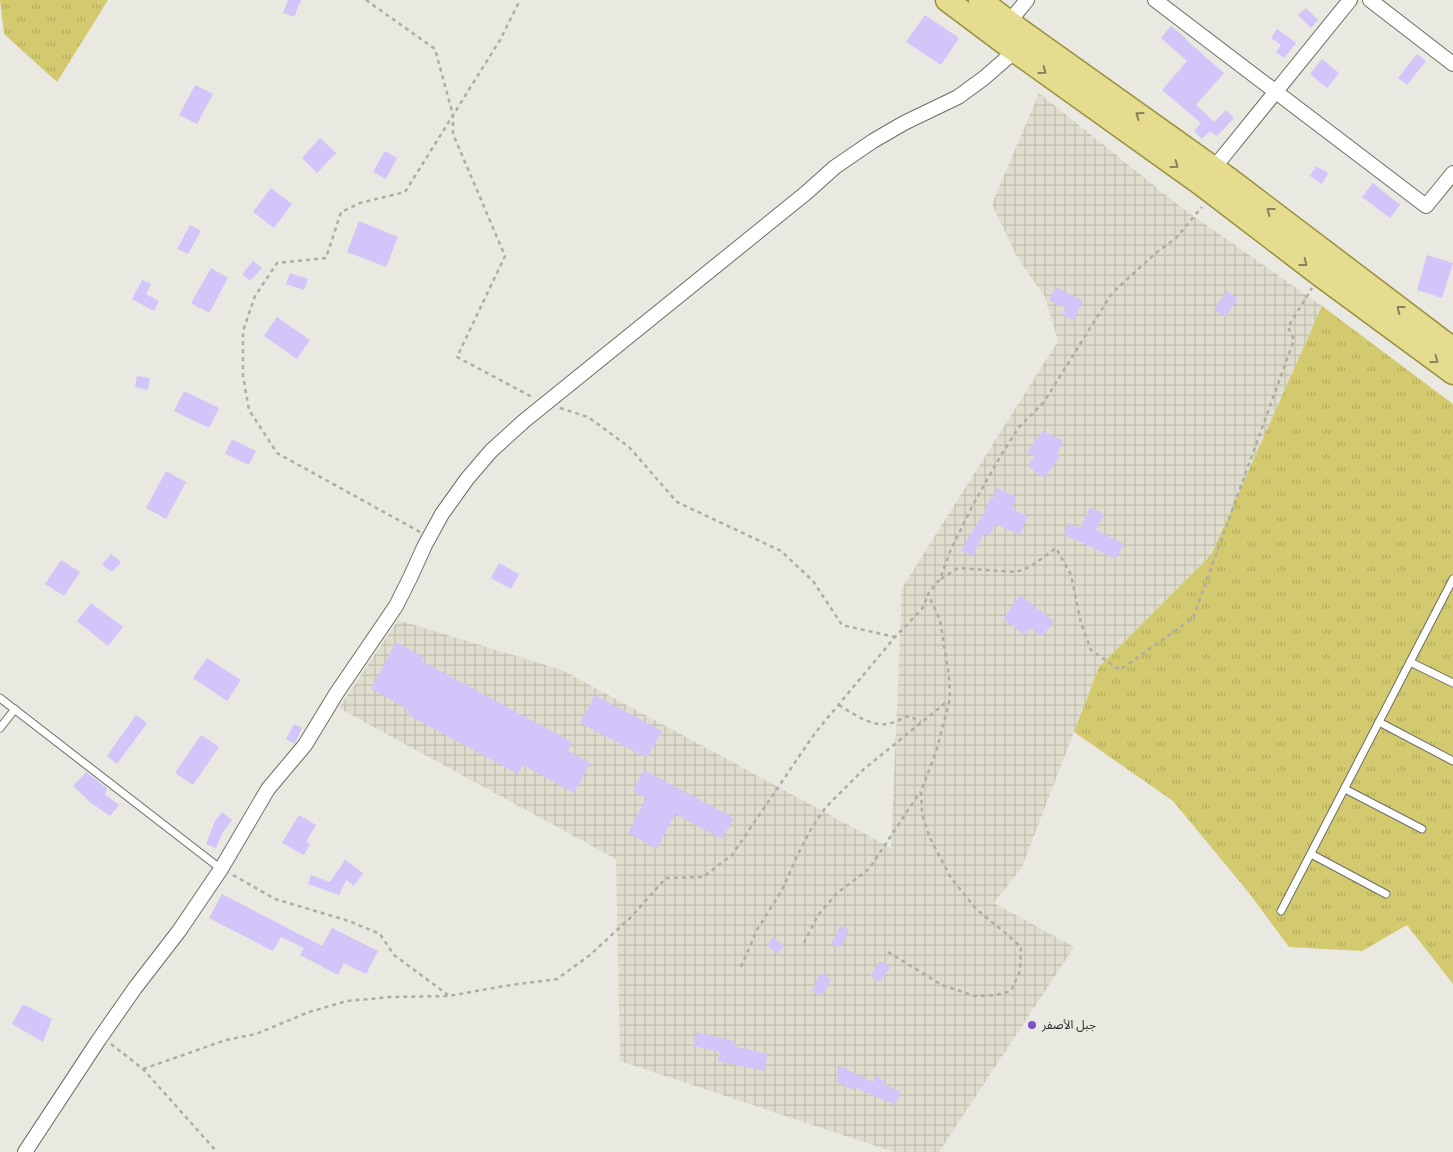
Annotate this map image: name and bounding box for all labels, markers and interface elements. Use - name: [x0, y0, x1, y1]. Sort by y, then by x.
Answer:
- one-way arrow: [1037, 65, 1046, 74]
- one-way arrow: [1135, 112, 1145, 121]
- one-way arrow: [1169, 160, 1178, 168]
- one-way arrow: [1267, 208, 1276, 216]
- one-way arrow: [1298, 258, 1307, 266]
- one-way arrow: [1397, 306, 1406, 314]
- one-way arrow: [1429, 354, 1439, 363]
- place label: جبل الأصفر: [1041, 1018, 1096, 1034]
- marker: جبل الأصفر: [1026, 1019, 1038, 1031]

